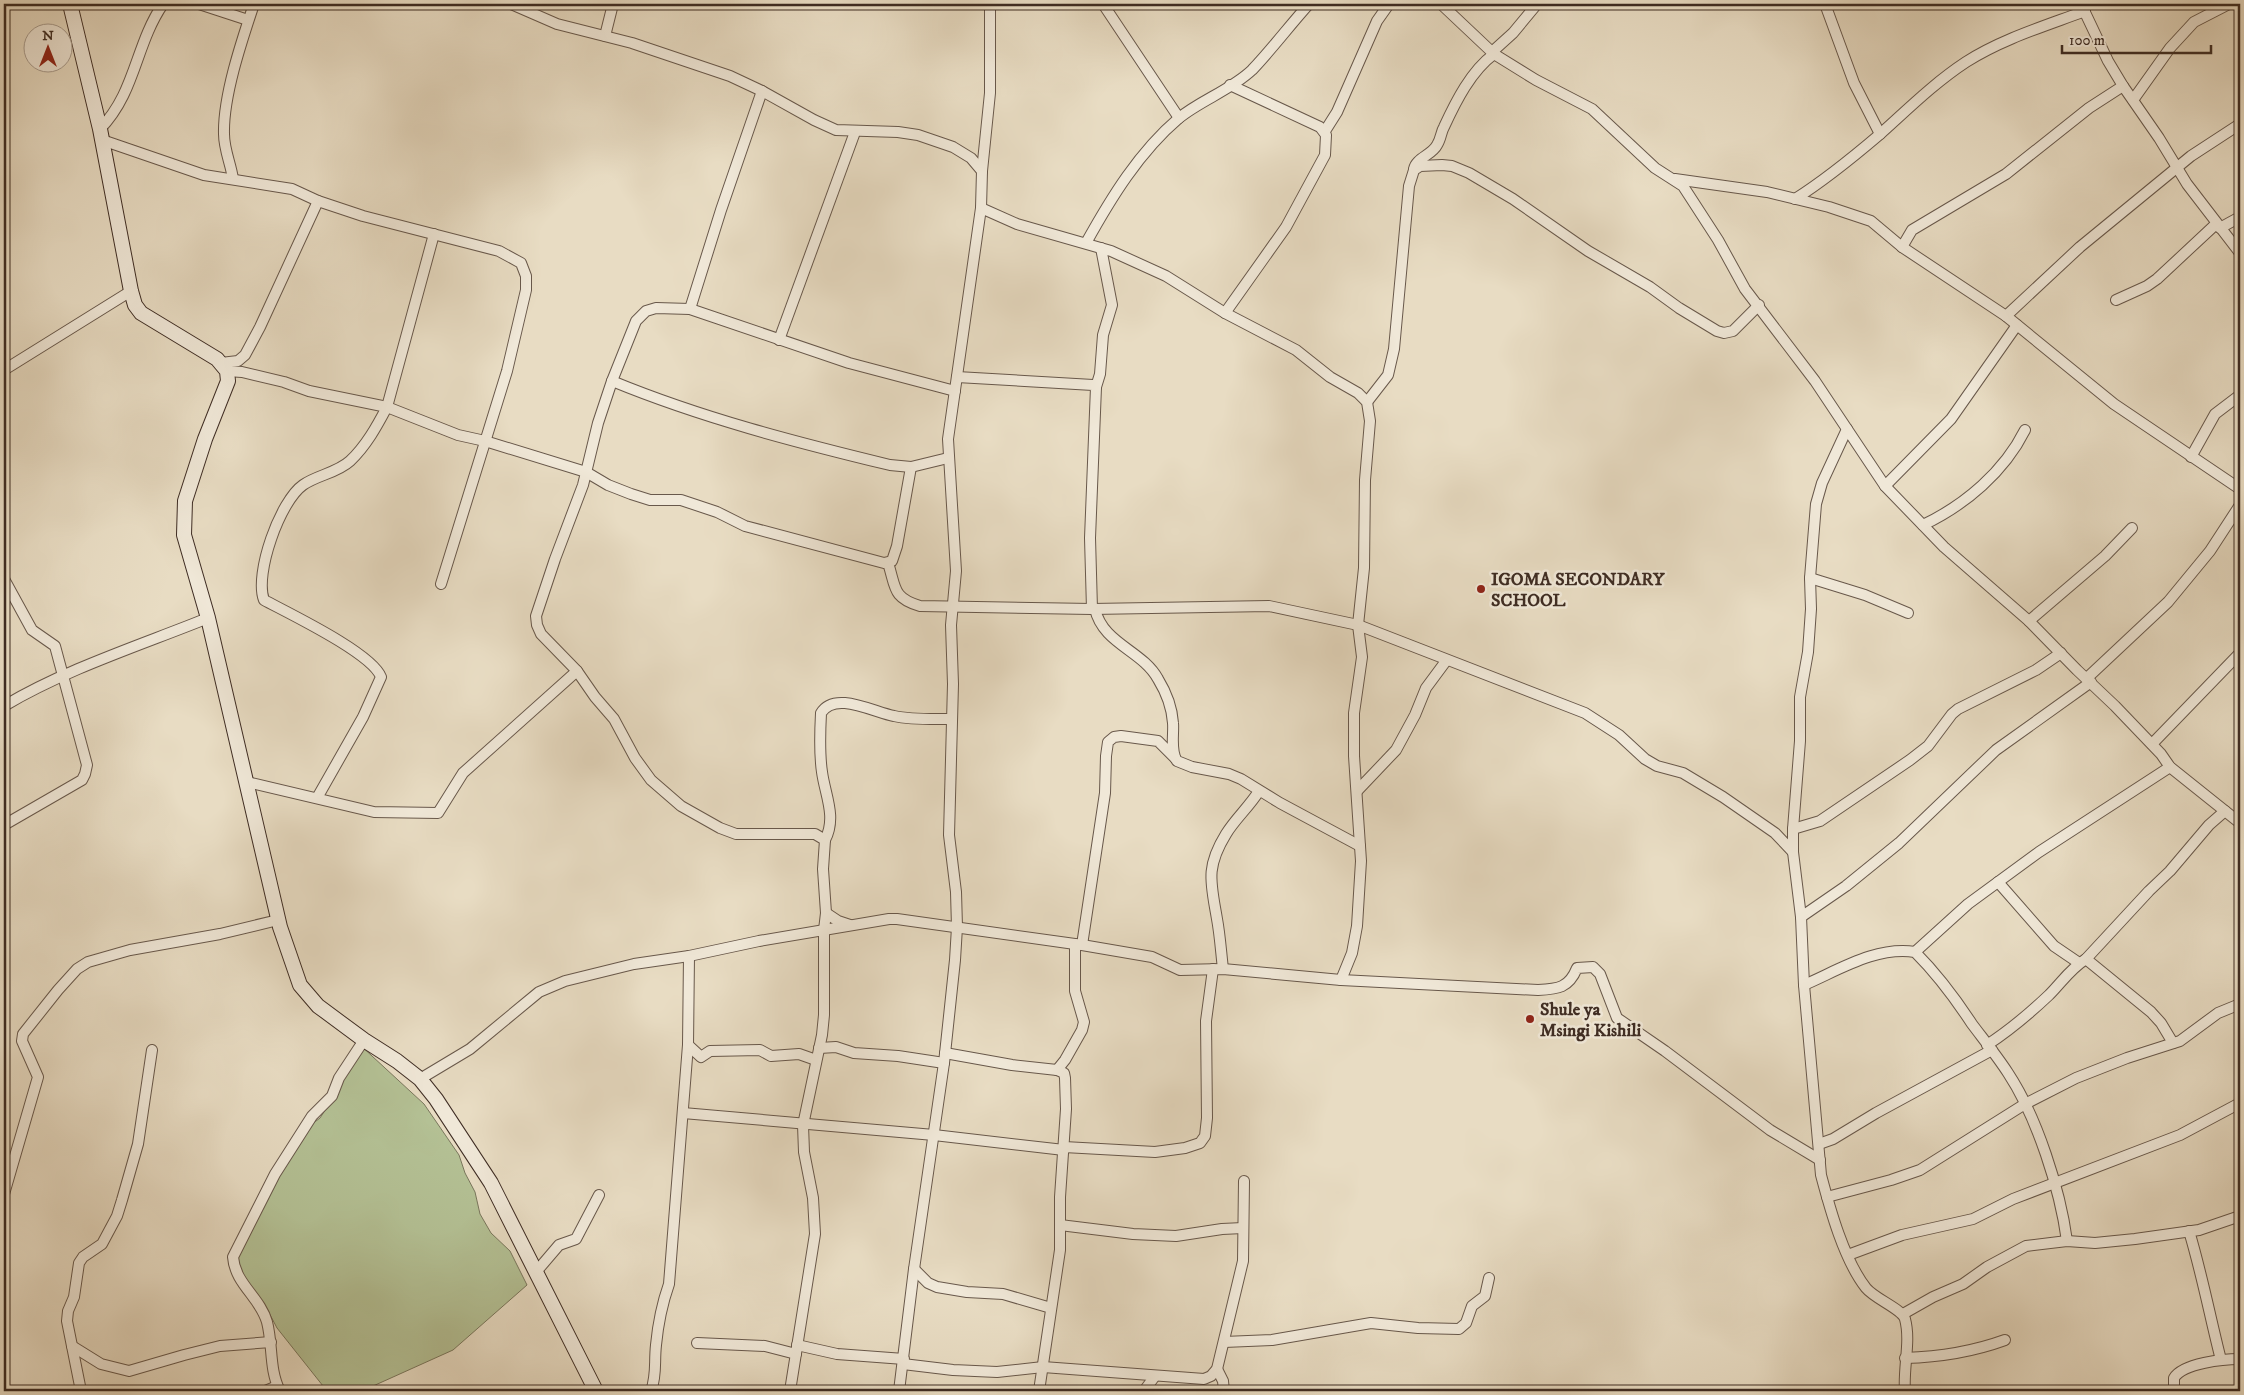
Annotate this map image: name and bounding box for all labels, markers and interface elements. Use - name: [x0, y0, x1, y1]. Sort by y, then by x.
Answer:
- north arrow: [22, 22, 72, 72]
- scale bar: [2062, 22, 2210, 54]
- text: N: [42, 27, 54, 45]
- text: 100 m: [2069, 31, 2105, 50]
- place label: IGOMA SECONDARY SCHOOL: [1491, 569, 1665, 612]
- marker: IGOMA SECONDARY SCHOOL: [1475, 583, 1487, 595]
- place label: Shule ya Msingi Kishili: [1540, 999, 1642, 1042]
- marker: Shule ya Msingi Kishili: [1524, 1013, 1536, 1025]

